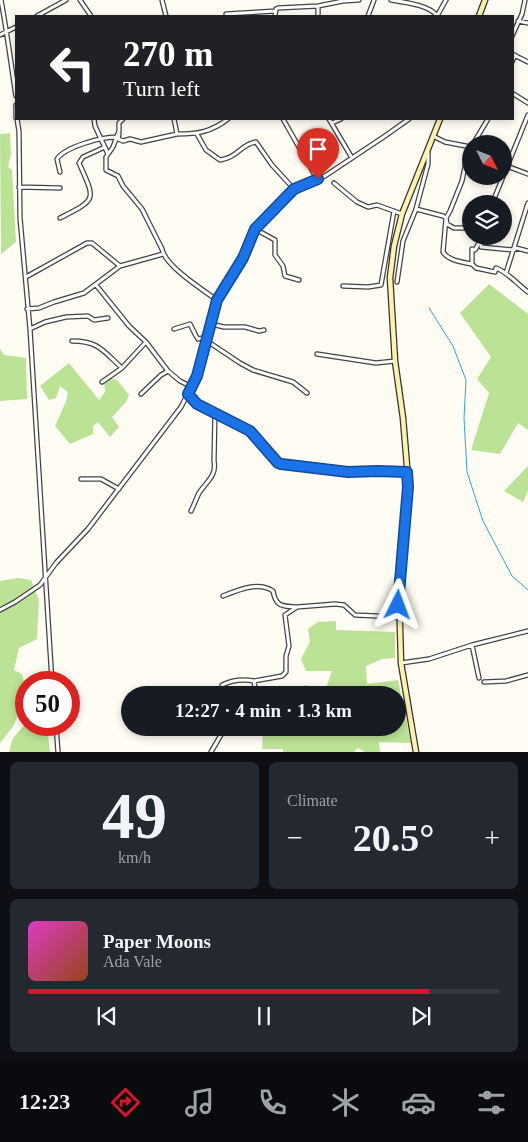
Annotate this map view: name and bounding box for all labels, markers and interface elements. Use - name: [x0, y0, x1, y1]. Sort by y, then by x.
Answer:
- icon: left: [40, 35, 105, 100]
- text: 270 m: [123, 35, 213, 74]
- text: Turn left: [123, 76, 200, 101]
- pin: [297, 128, 339, 179]
- icon: arrive: [304, 135, 332, 163]
- north arrow: [462, 135, 512, 185]
- map controls: [462, 135, 512, 245]
- button: layers: [462, 195, 512, 245]
- position arrow: [371, 578, 423, 630]
- speed limit sign: 50: [15, 671, 80, 736]
- text: 12:27 · 4 min · 1.3 km: [175, 700, 352, 721]
- text: 49: [102, 780, 167, 852]
- text: Climate: [287, 792, 338, 809]
- text: 20.5°: [353, 817, 434, 859]
- text: −: [287, 822, 303, 853]
- text: +: [484, 822, 500, 853]
- text: km/h: [118, 849, 151, 866]
- text: Paper Moons: [103, 931, 211, 952]
- text: Ada Vale: [103, 953, 162, 970]
- icon: previous: [93, 1002, 121, 1030]
- icon: pause: [250, 1002, 278, 1030]
- icon: next: [407, 1002, 435, 1030]
- icon: directions: [108, 1085, 143, 1120]
- icon: music: [182, 1085, 217, 1120]
- icon: phone: [255, 1085, 290, 1120]
- icon: climate: [328, 1085, 363, 1120]
- icon: car: [401, 1085, 436, 1120]
- icon: filters: [474, 1085, 509, 1120]
- text: 12:23: [19, 1089, 70, 1114]

